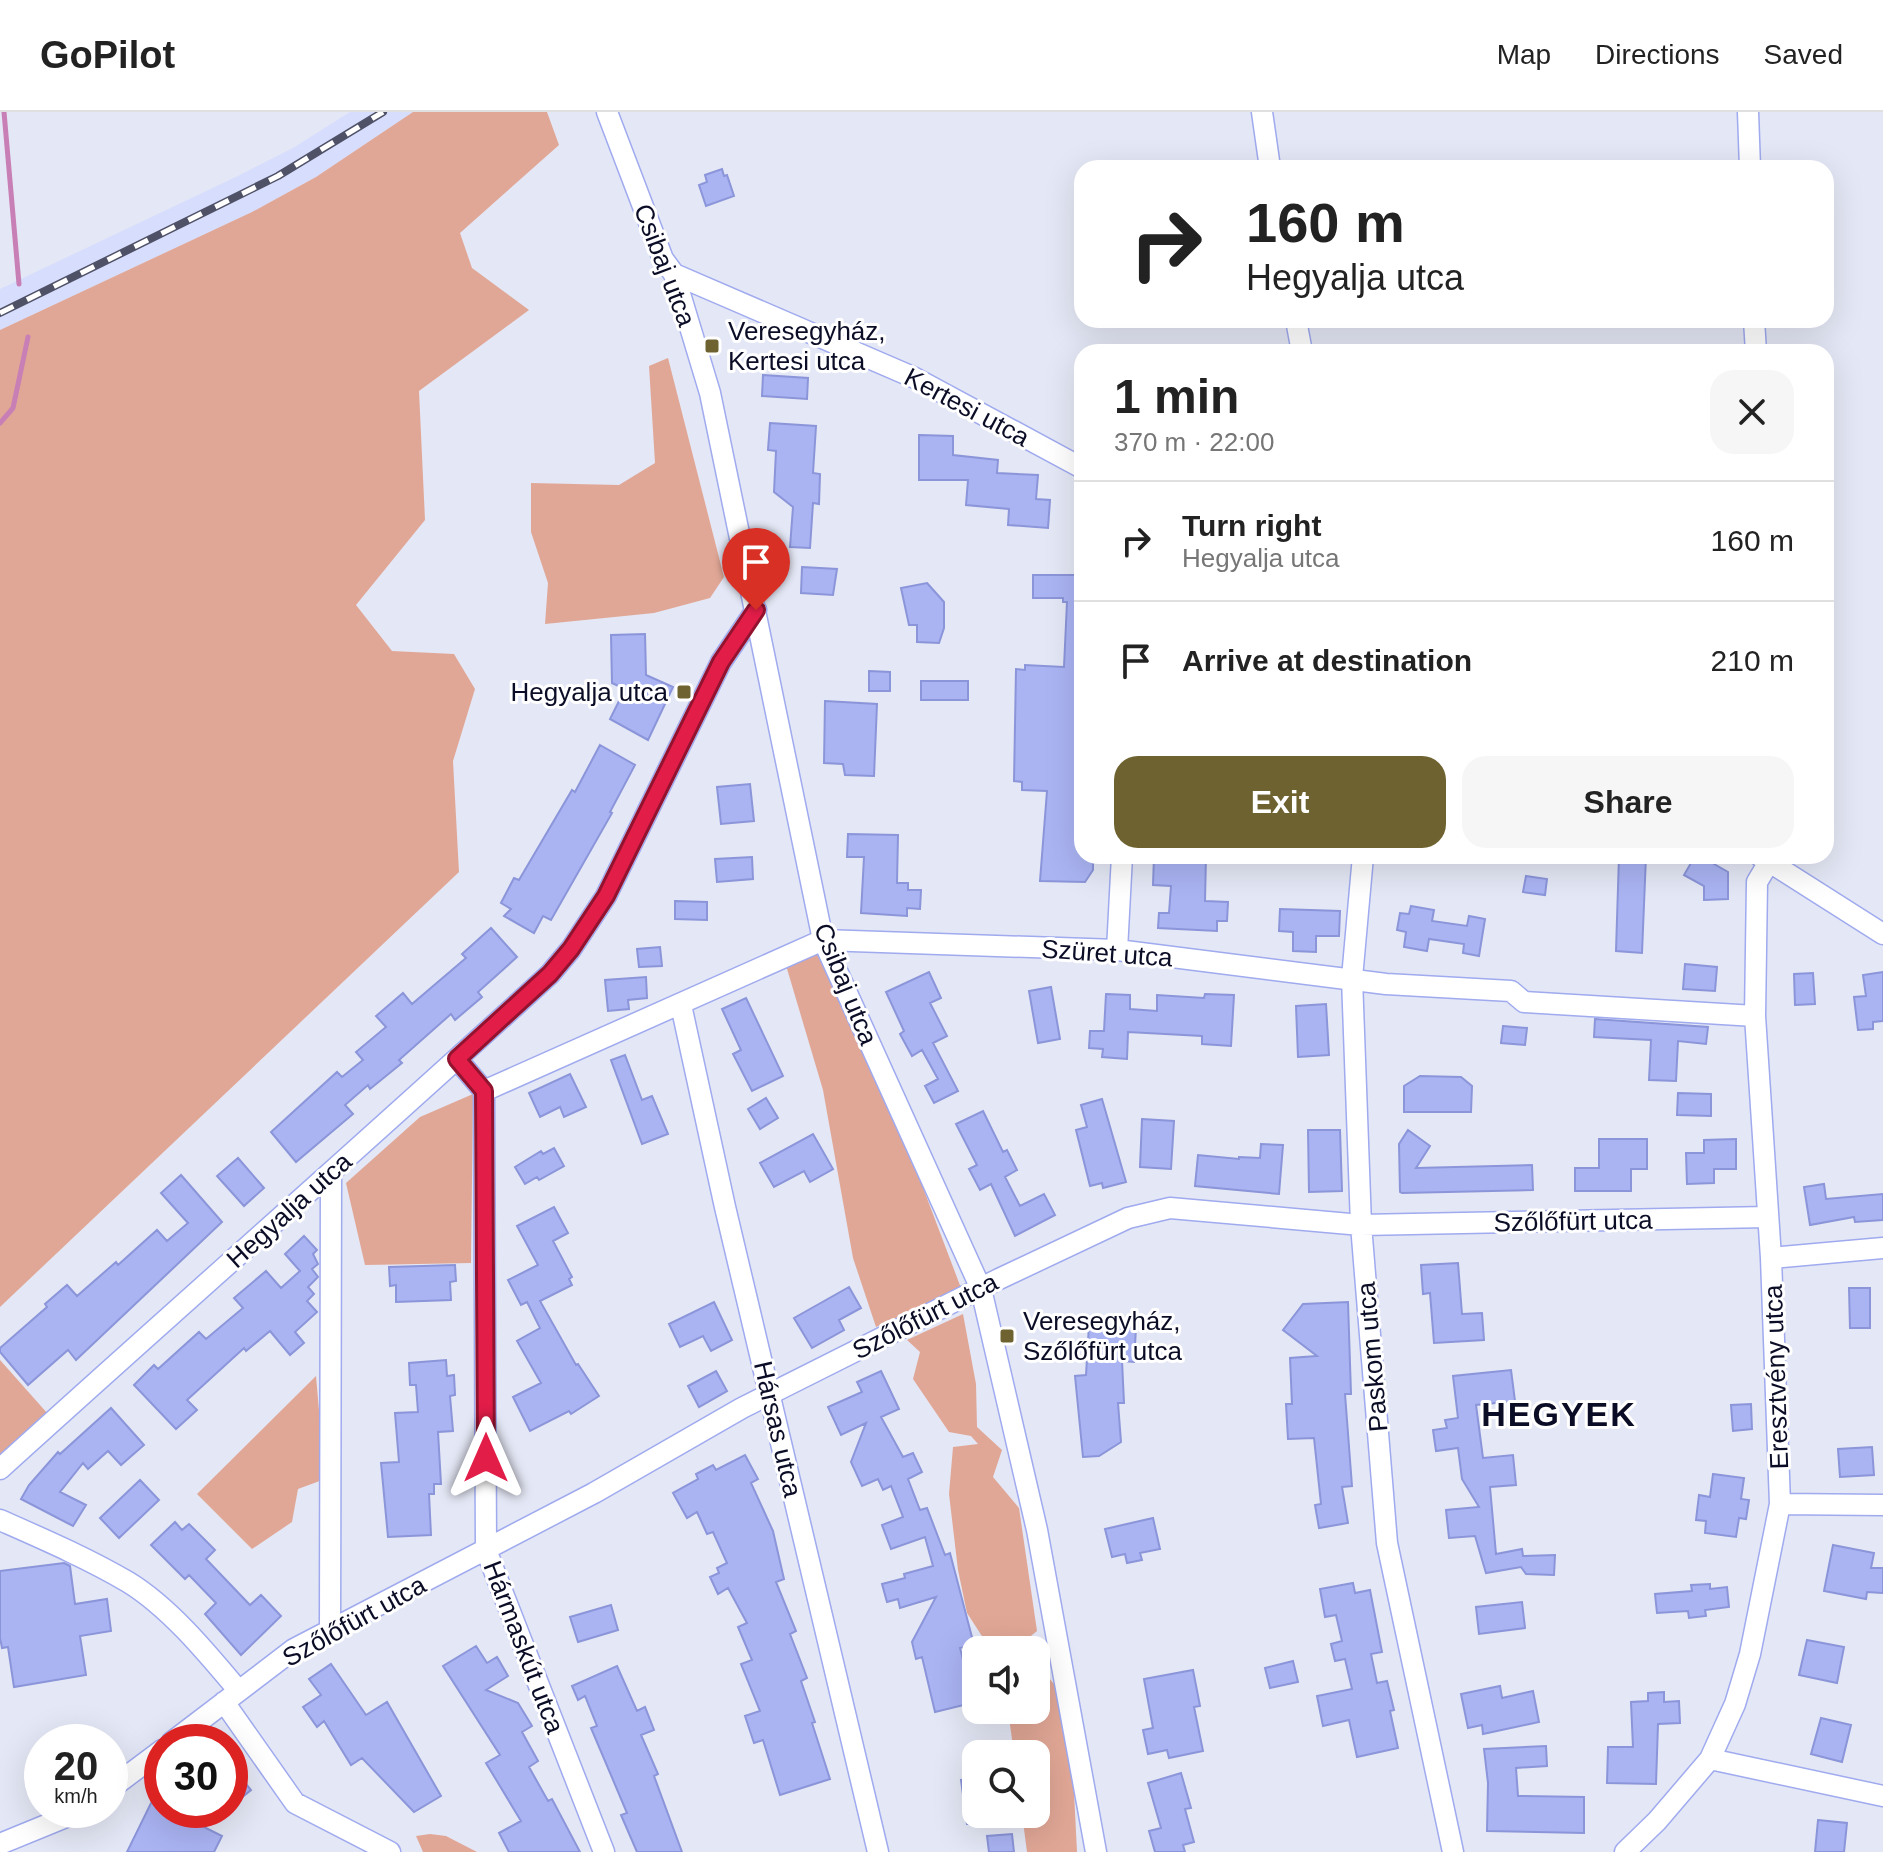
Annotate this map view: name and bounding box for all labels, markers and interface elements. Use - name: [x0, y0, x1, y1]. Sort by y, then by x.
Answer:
- text: GoPilot: [40, 34, 175, 76]
- text: Map: [1497, 39, 1551, 70]
- text: Directions: [1595, 39, 1720, 70]
- text: Saved: [1764, 39, 1843, 70]
- text: 160 m: [1246, 191, 1405, 254]
- icon: right: [1114, 192, 1218, 296]
- street label: Csibaj utca: [628, 200, 702, 331]
- text: Hegyalja utca: [1246, 257, 1464, 298]
- place label: Veresegyház, Kertesi utca: [728, 316, 886, 376]
- marker: Veresegyház, Kertesi utca: [703, 337, 721, 355]
- street label: Kertesi utca: [899, 362, 1035, 453]
- text: 1 min: [1114, 370, 1239, 423]
- button: close: [1710, 370, 1794, 454]
- text: 370 m · 22:00: [1114, 427, 1274, 457]
- text: Turn right: [1182, 509, 1321, 542]
- icon: right: [1114, 519, 1158, 563]
- text: 160 m: [1711, 524, 1794, 557]
- pin: [722, 528, 790, 610]
- icon: arrive: [734, 540, 778, 584]
- text: Hegyalja utca: [1182, 543, 1340, 573]
- icon: arrive: [1114, 639, 1158, 683]
- text: Arrive at destination: [1182, 644, 1472, 677]
- text: 210 m: [1711, 644, 1794, 677]
- place label: Hegyalja utca: [510, 677, 669, 707]
- marker: Hegyalja utca: [675, 683, 693, 701]
- button: Exit: [1114, 756, 1446, 848]
- button: Share: [1462, 756, 1794, 848]
- street label: Csibaj utca: [808, 919, 884, 1050]
- street label: Szüret utca: [1040, 933, 1174, 973]
- street label: Hegyalja utca: [220, 1146, 358, 1274]
- street label: Szőlőfürt utca: [1493, 1205, 1653, 1237]
- street label: Szőlőfürt utca: [847, 1266, 1003, 1365]
- street label: Paskom utca: [1350, 1280, 1393, 1433]
- street label: Eresztvény utca: [1758, 1284, 1794, 1470]
- place label: Veresegyház, Szőlőfürt utca: [1023, 1306, 1183, 1366]
- marker: Veresegyház, Szőlőfürt utca: [998, 1327, 1016, 1345]
- street label: Hársas utca: [748, 1358, 808, 1500]
- district label: HEGYEK: [1481, 1395, 1637, 1433]
- position arrow: [444, 1416, 528, 1500]
- street label: Hármaskút utca: [477, 1557, 571, 1738]
- street label: Szőlőfürt utca: [277, 1569, 431, 1673]
- map controls: [962, 1636, 1050, 1828]
- button: sound: [962, 1636, 1050, 1724]
- speed limit sign: 30: [144, 1724, 248, 1828]
- button: search: [962, 1740, 1050, 1828]
- text: 20: [54, 1744, 98, 1788]
- text: km/h: [54, 1785, 98, 1807]

